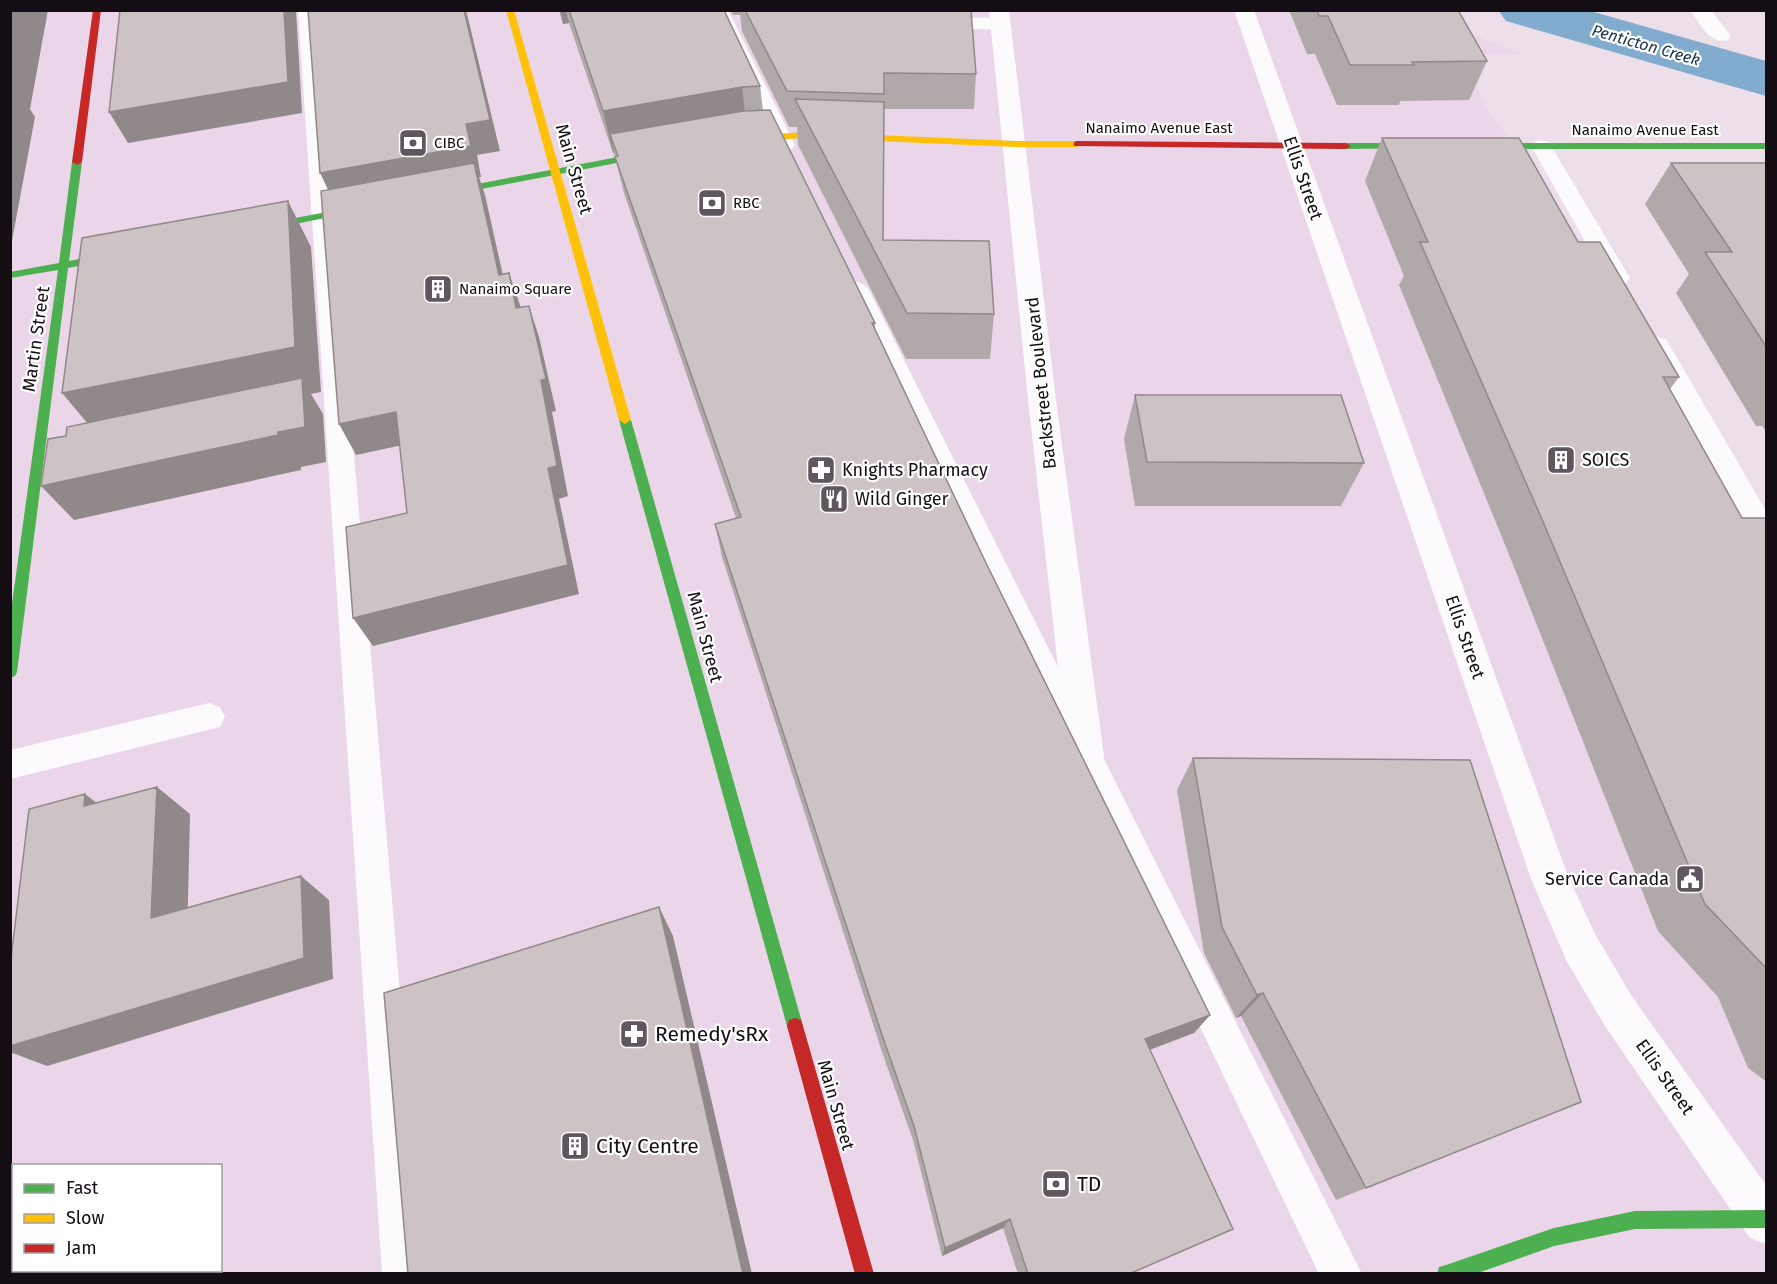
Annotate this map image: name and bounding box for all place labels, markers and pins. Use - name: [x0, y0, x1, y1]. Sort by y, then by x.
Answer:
- bank icon: CIBC: [397, 127, 429, 159]
- place label: CIBC: [434, 134, 465, 152]
- bank icon: RBC: [696, 187, 728, 219]
- place label: RBC: [733, 194, 760, 212]
- building icon: Nanaimo Square: [422, 273, 454, 305]
- place label: Nanaimo Square: [459, 280, 572, 298]
- building icon: SOICS: [1545, 444, 1577, 476]
- place label: SOICS: [1582, 449, 1629, 471]
- pharmacy icon: Knights Pharmacy: [805, 454, 837, 486]
- place label: Knights Pharmacy: [842, 459, 988, 481]
- restaurant icon: Wild Ginger: [818, 483, 850, 515]
- place label: Wild Ginger: [855, 488, 949, 510]
- public building icon: Service Canada: [1674, 863, 1706, 895]
- place label: Service Canada: [1545, 868, 1669, 890]
- pharmacy icon: Remedy'sRx: [618, 1018, 650, 1050]
- place label: Remedy'sRx: [655, 1021, 769, 1047]
- building icon: City Centre: [559, 1130, 591, 1162]
- place label: City Centre: [596, 1133, 699, 1159]
- bank icon: TD: [1040, 1168, 1072, 1200]
- place label: TD: [1077, 1171, 1101, 1197]

